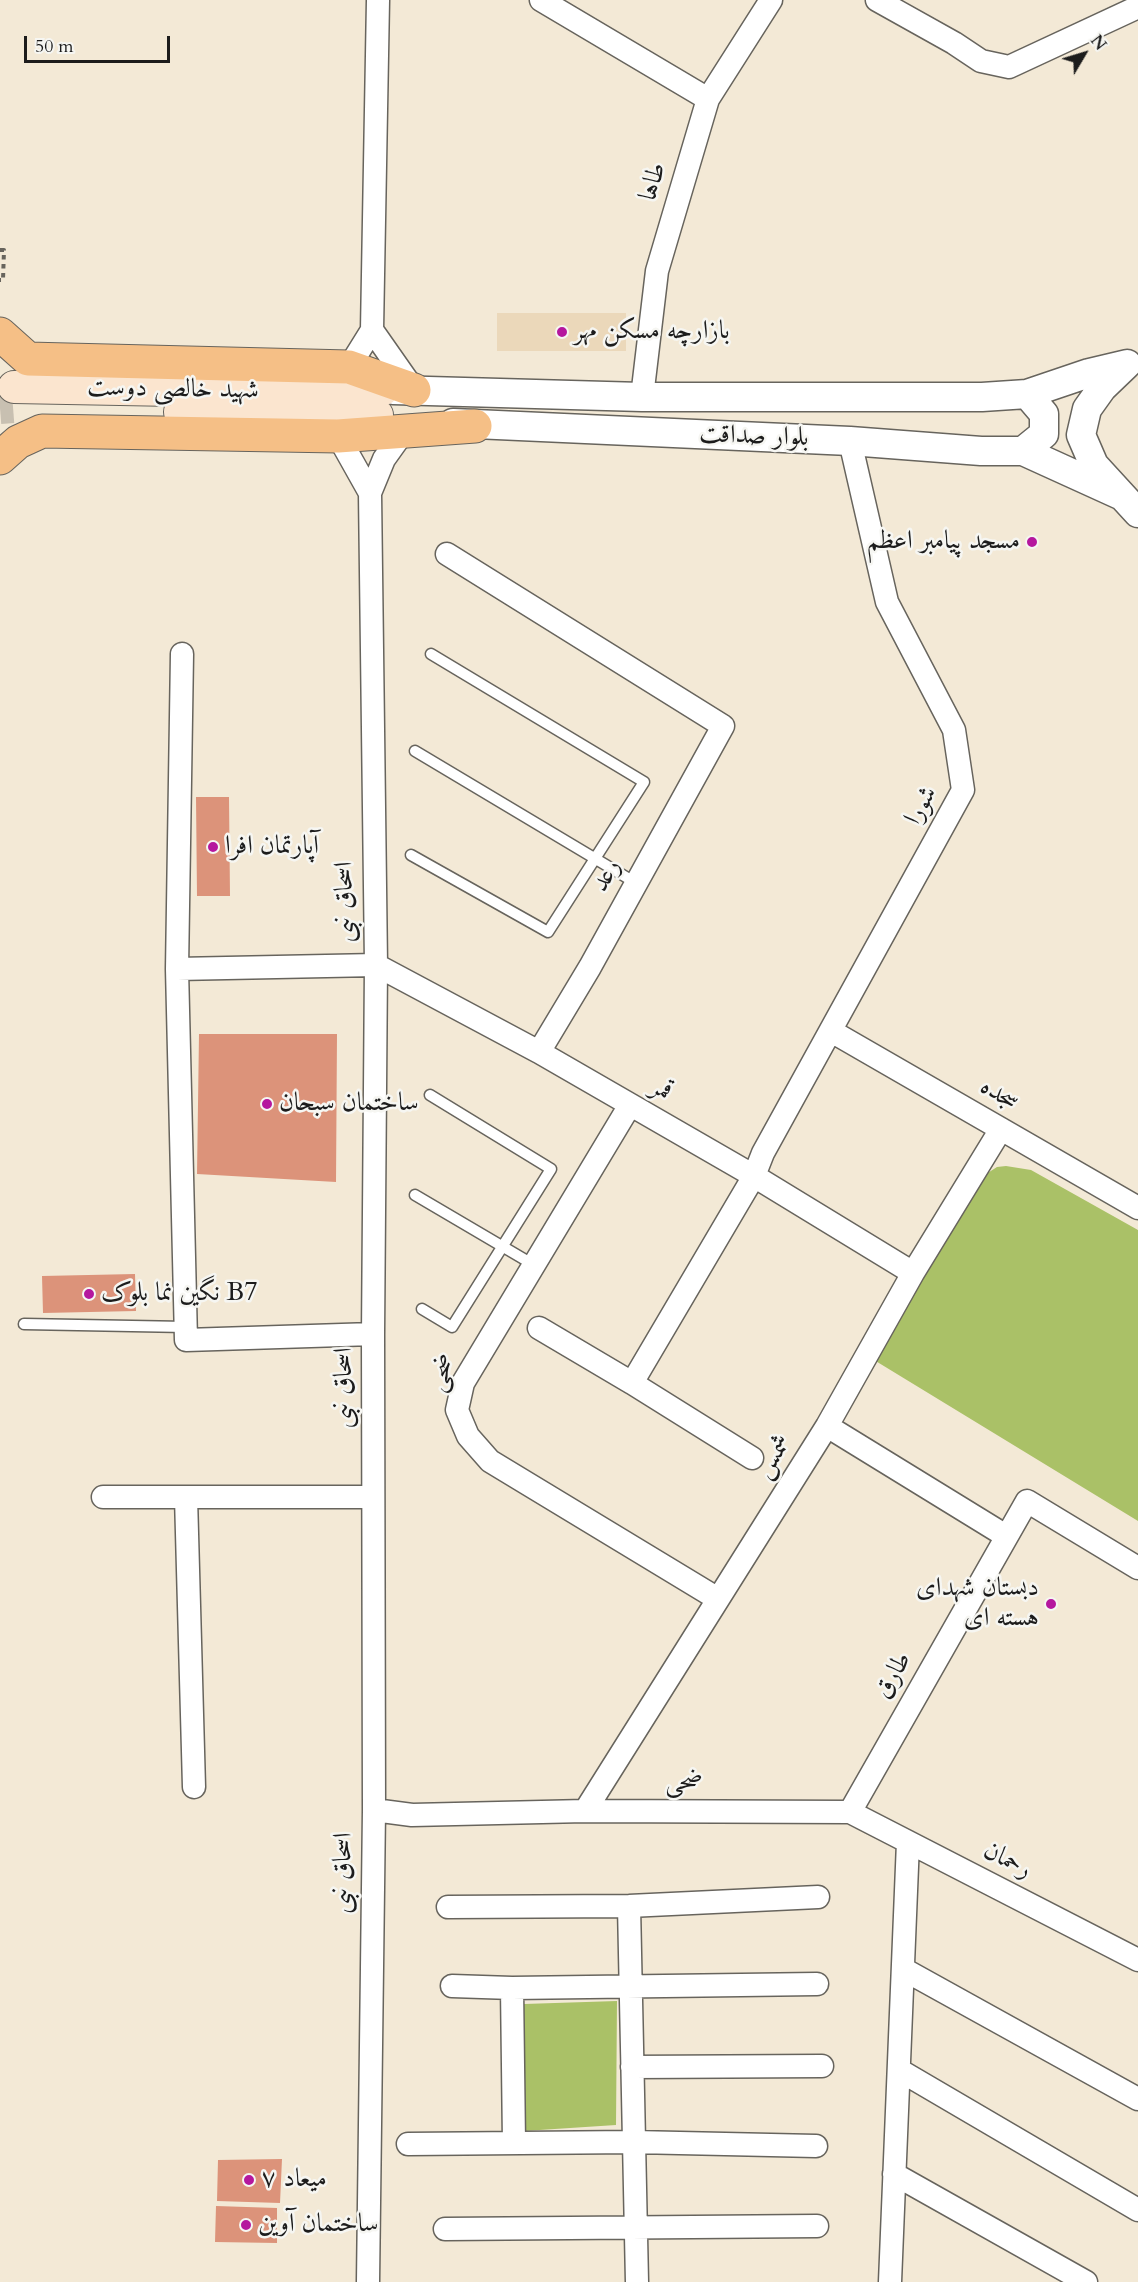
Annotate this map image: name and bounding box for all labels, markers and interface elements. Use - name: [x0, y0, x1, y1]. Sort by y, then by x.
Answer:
- scale bar: [27, 24, 172, 62]
- north arrow: [1054, 24, 1114, 84]
- text: N: [1085, 31, 1111, 55]
- text: 50 m: [35, 34, 74, 59]
- street label: طاها: [633, 159, 675, 205]
- place label: بازارچه مسکن مهر: [574, 316, 730, 348]
- marker: بازارچه مسکن مهر: [555, 325, 569, 339]
- street label: شهید خالصی دوست: [87, 373, 259, 407]
- street label: بلوار صداقت: [699, 419, 809, 455]
- place label: مسجد پیامبر اعظم: [867, 526, 1020, 558]
- marker: مسجد پیامبر اعظم: [1025, 535, 1039, 549]
- street label: شورا: [899, 781, 945, 831]
- place label: آپارتمان افرا: [225, 831, 319, 863]
- marker: آپارتمان افرا: [206, 840, 220, 854]
- street label: رعد: [585, 854, 629, 898]
- street label: اسحاق نبی: [330, 861, 362, 943]
- street label: سجده: [974, 1071, 1024, 1119]
- street label: قمر: [645, 1072, 677, 1108]
- place label: ساختمان سبحان: [279, 1088, 419, 1120]
- marker: ساختمان سبحان: [260, 1097, 274, 1111]
- place label: نگین نما بلوک B7: [101, 1278, 258, 1310]
- marker: نگین نما بلوک B7: [82, 1287, 96, 1301]
- street label: اسحاق نبی: [329, 1347, 361, 1429]
- street label: ضحی: [422, 1350, 464, 1396]
- street label: شمس: [749, 1429, 799, 1485]
- place label: دبستان شهدای هسته ای: [916, 1573, 1039, 1634]
- marker: دبستان شهدای هسته ای: [1044, 1597, 1058, 1611]
- street label: طارق: [868, 1647, 920, 1705]
- street label: ضحی: [665, 1767, 703, 1799]
- street label: اسحاق نبی: [328, 1832, 360, 1914]
- street label: رحمان: [978, 1836, 1036, 1886]
- place label: میعاد ۷: [261, 2164, 327, 2196]
- marker: میعاد ۷: [242, 2173, 256, 2187]
- place label: ساختمان آوین: [258, 2209, 379, 2241]
- marker: ساختمان آوین: [239, 2218, 253, 2232]

